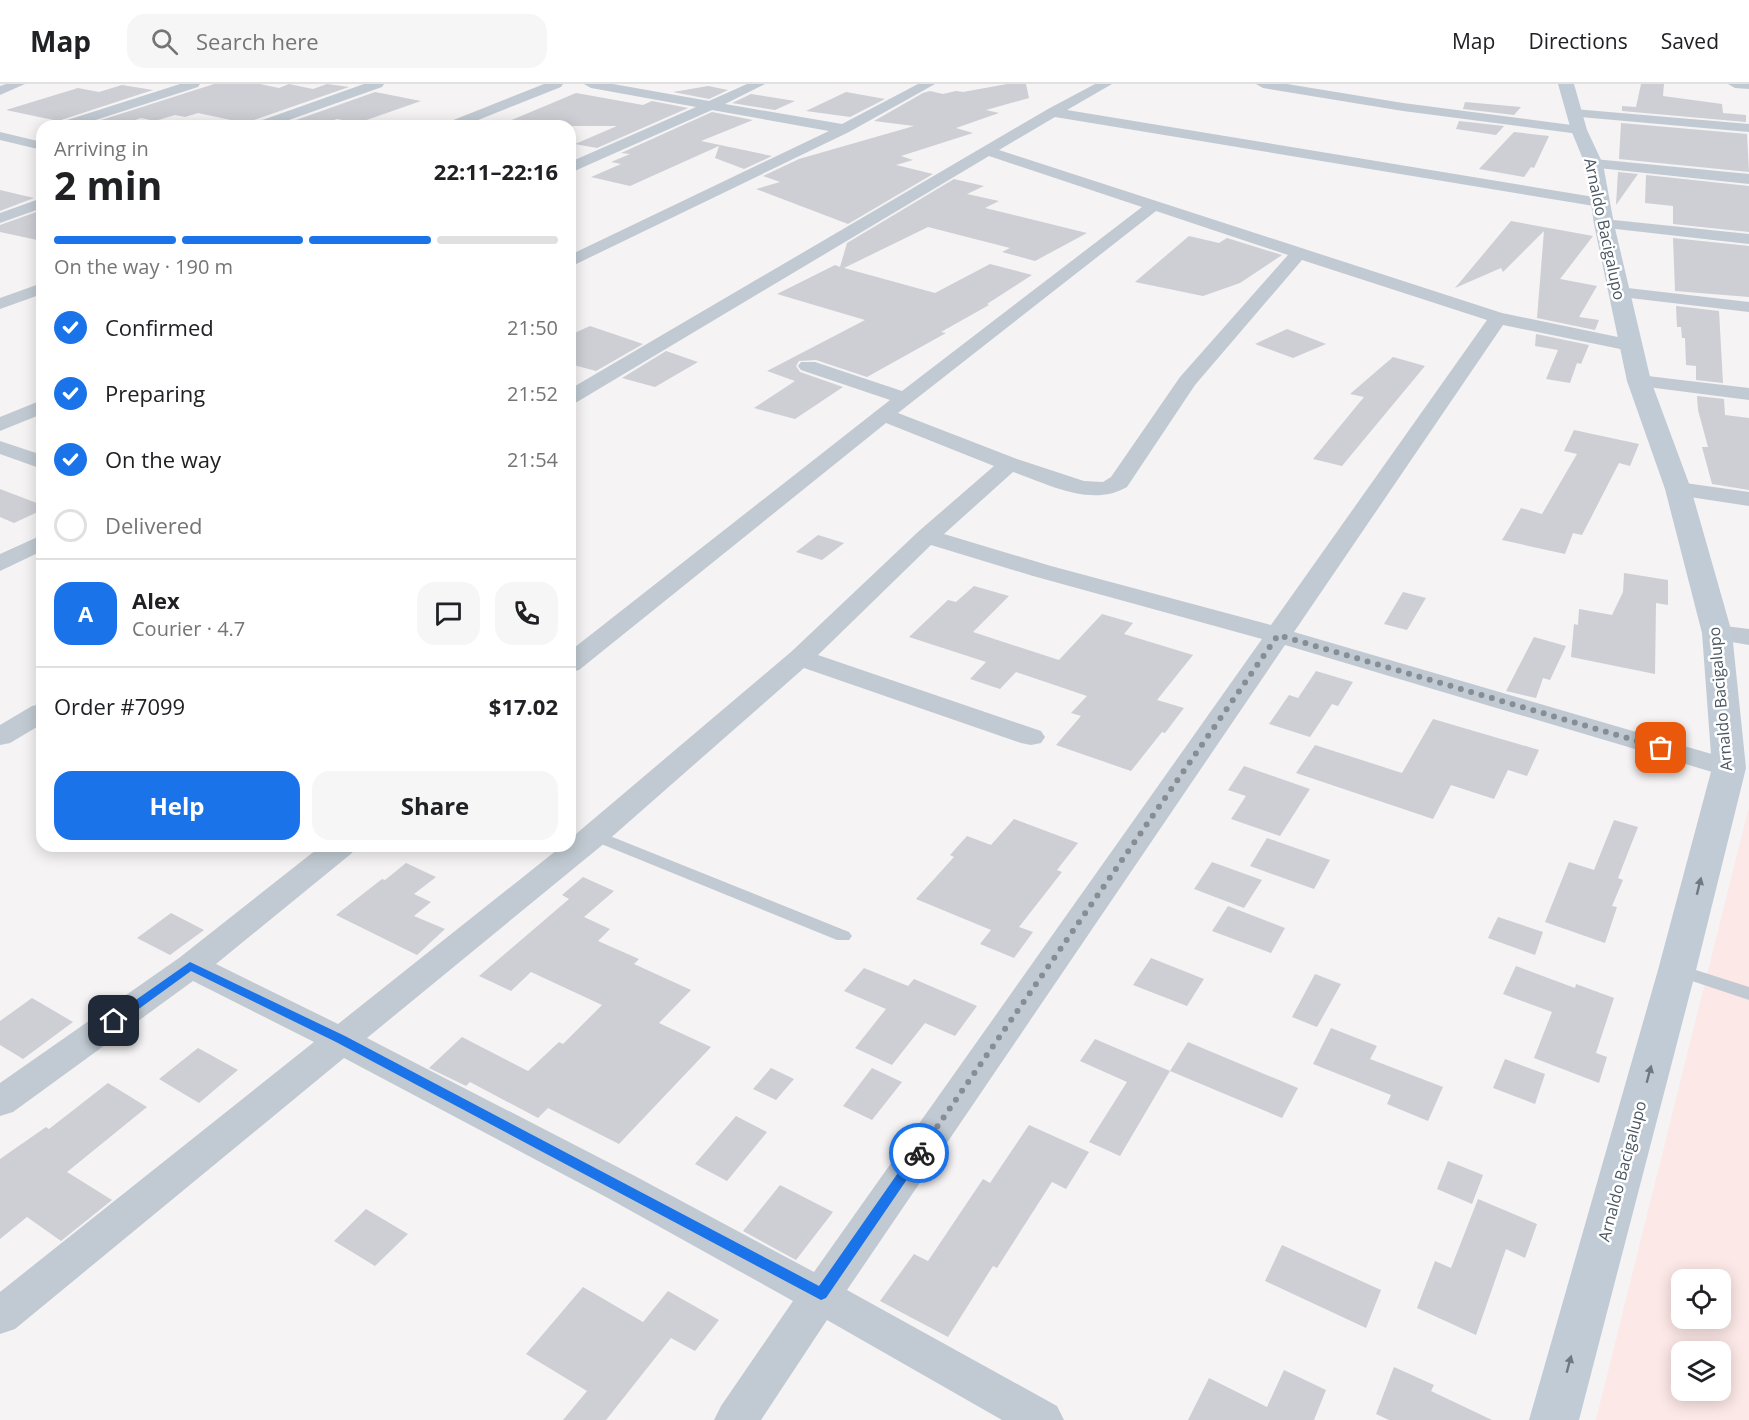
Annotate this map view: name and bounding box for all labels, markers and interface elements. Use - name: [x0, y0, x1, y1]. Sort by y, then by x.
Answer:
- search box: [127, 14, 547, 68]
- text: Map: [30, 22, 91, 60]
- icon: search: [148, 25, 181, 58]
- text: Search here: [196, 26, 319, 56]
- text: Map: [1452, 27, 1495, 55]
- text: Directions: [1528, 27, 1628, 55]
- text: Saved: [1661, 27, 1719, 55]
- text: Arriving in: [54, 135, 149, 162]
- text: 22:11–22:16: [434, 156, 558, 186]
- street label: Arnaldo Bacigalupo: [1579, 156, 1631, 302]
- text: 2 min: [54, 158, 162, 211]
- text: On the way · 190 m: [54, 253, 233, 280]
- icon: check: [54, 311, 87, 344]
- text: Confirmed: [105, 312, 214, 342]
- text: 21:50: [507, 314, 558, 341]
- icon: check: [54, 377, 87, 410]
- text: Preparing: [105, 378, 205, 408]
- text: 21:52: [507, 380, 558, 407]
- icon: check: [54, 443, 87, 476]
- text: On the way: [105, 444, 221, 474]
- text: 21:54: [507, 446, 558, 473]
- text: Delivered: [105, 510, 203, 540]
- button: chat: [417, 582, 480, 645]
- button: phone: [495, 582, 558, 645]
- text: Alex: [132, 585, 180, 615]
- text: A: [78, 598, 93, 628]
- text: Courier · 4.7: [132, 615, 245, 642]
- street label: Arnaldo Bacigalupo: [1703, 626, 1737, 772]
- text: Order #7099: [54, 691, 185, 721]
- text: $17.02: [489, 691, 558, 721]
- pin: [1635, 722, 1686, 773]
- icon: bag: [1644, 731, 1677, 764]
- button: Help: [54, 771, 300, 840]
- button: Share: [312, 771, 558, 840]
- one-way arrow: [1694, 877, 1704, 895]
- pin: [88, 995, 139, 1046]
- icon: home: [97, 1004, 130, 1037]
- one-way arrow: [1645, 1065, 1654, 1083]
- street label: Arnaldo Bacigalupo: [1593, 1098, 1651, 1244]
- courier: [889, 1123, 949, 1183]
- icon: bike: [903, 1137, 936, 1170]
- map controls: [1671, 1269, 1731, 1401]
- button: locate: [1671, 1269, 1731, 1329]
- button: layers: [1671, 1341, 1731, 1401]
- one-way arrow: [1565, 1354, 1575, 1373]

